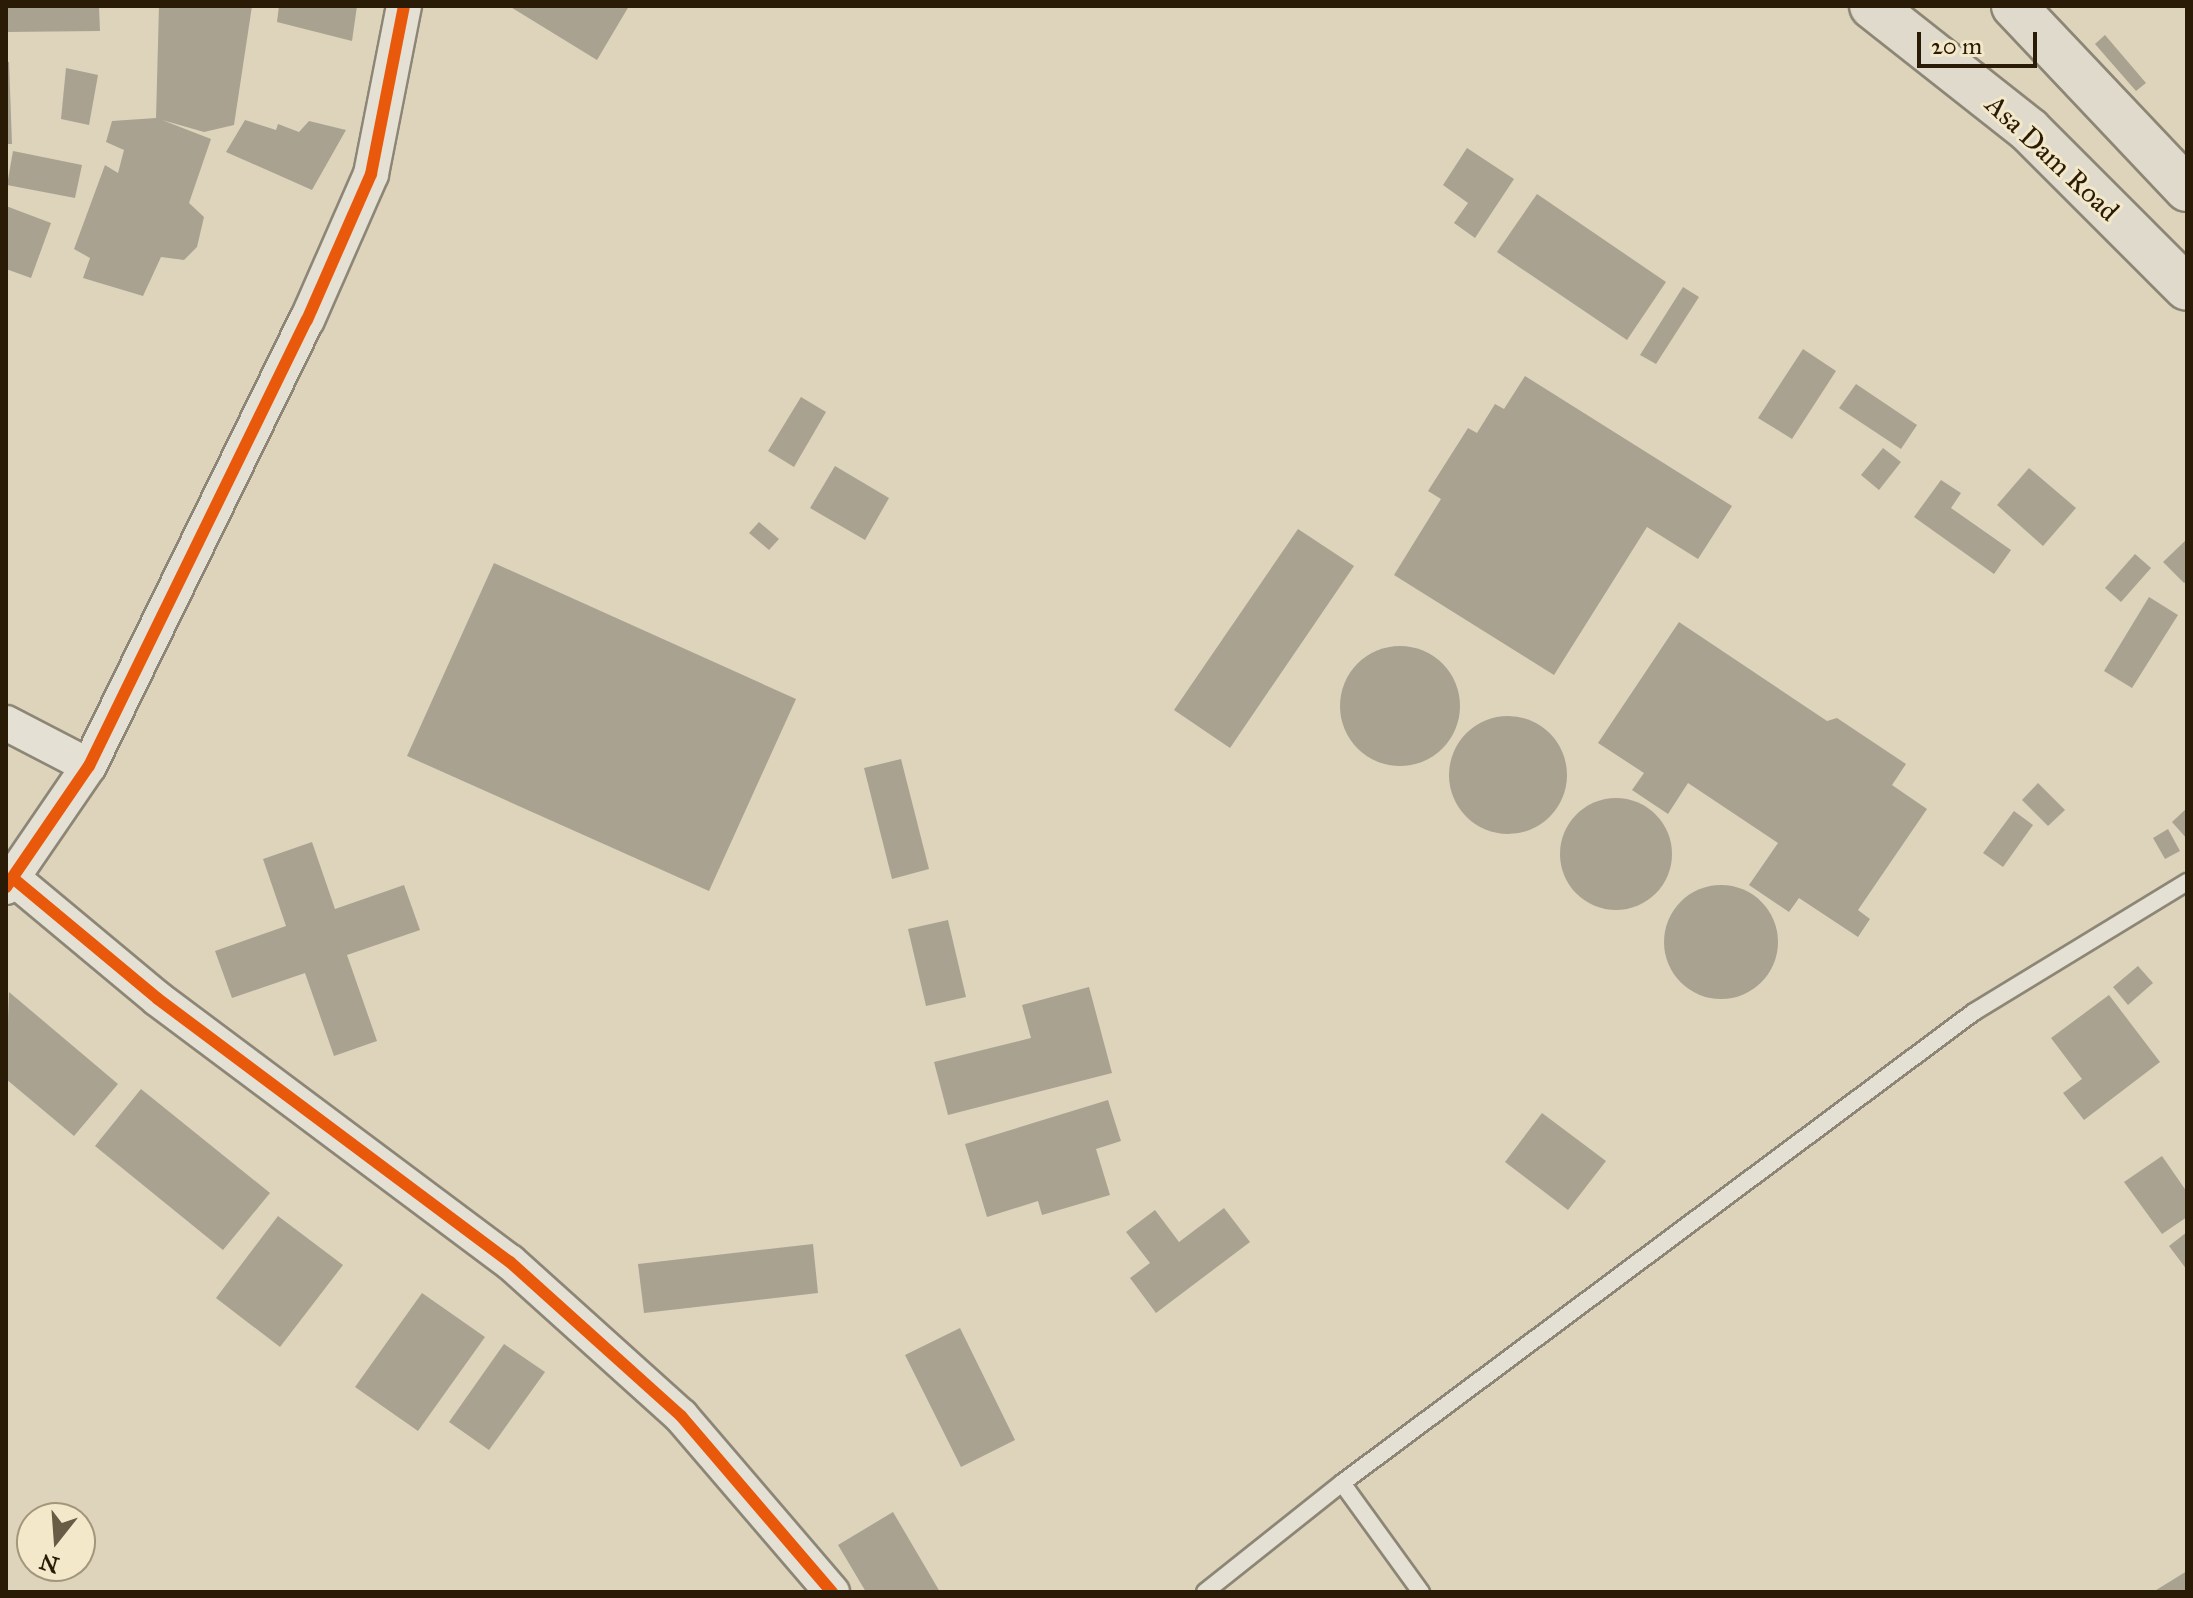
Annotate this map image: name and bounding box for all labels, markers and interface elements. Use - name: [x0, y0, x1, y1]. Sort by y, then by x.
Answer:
- scale bar: [1921, 16, 2041, 66]
- text: 20 m: [1931, 31, 1982, 61]
- street label: Asa Dam Road: [1978, 88, 2126, 228]
- north arrow: [16, 1502, 96, 1582]
- text: N: [37, 1548, 62, 1579]

